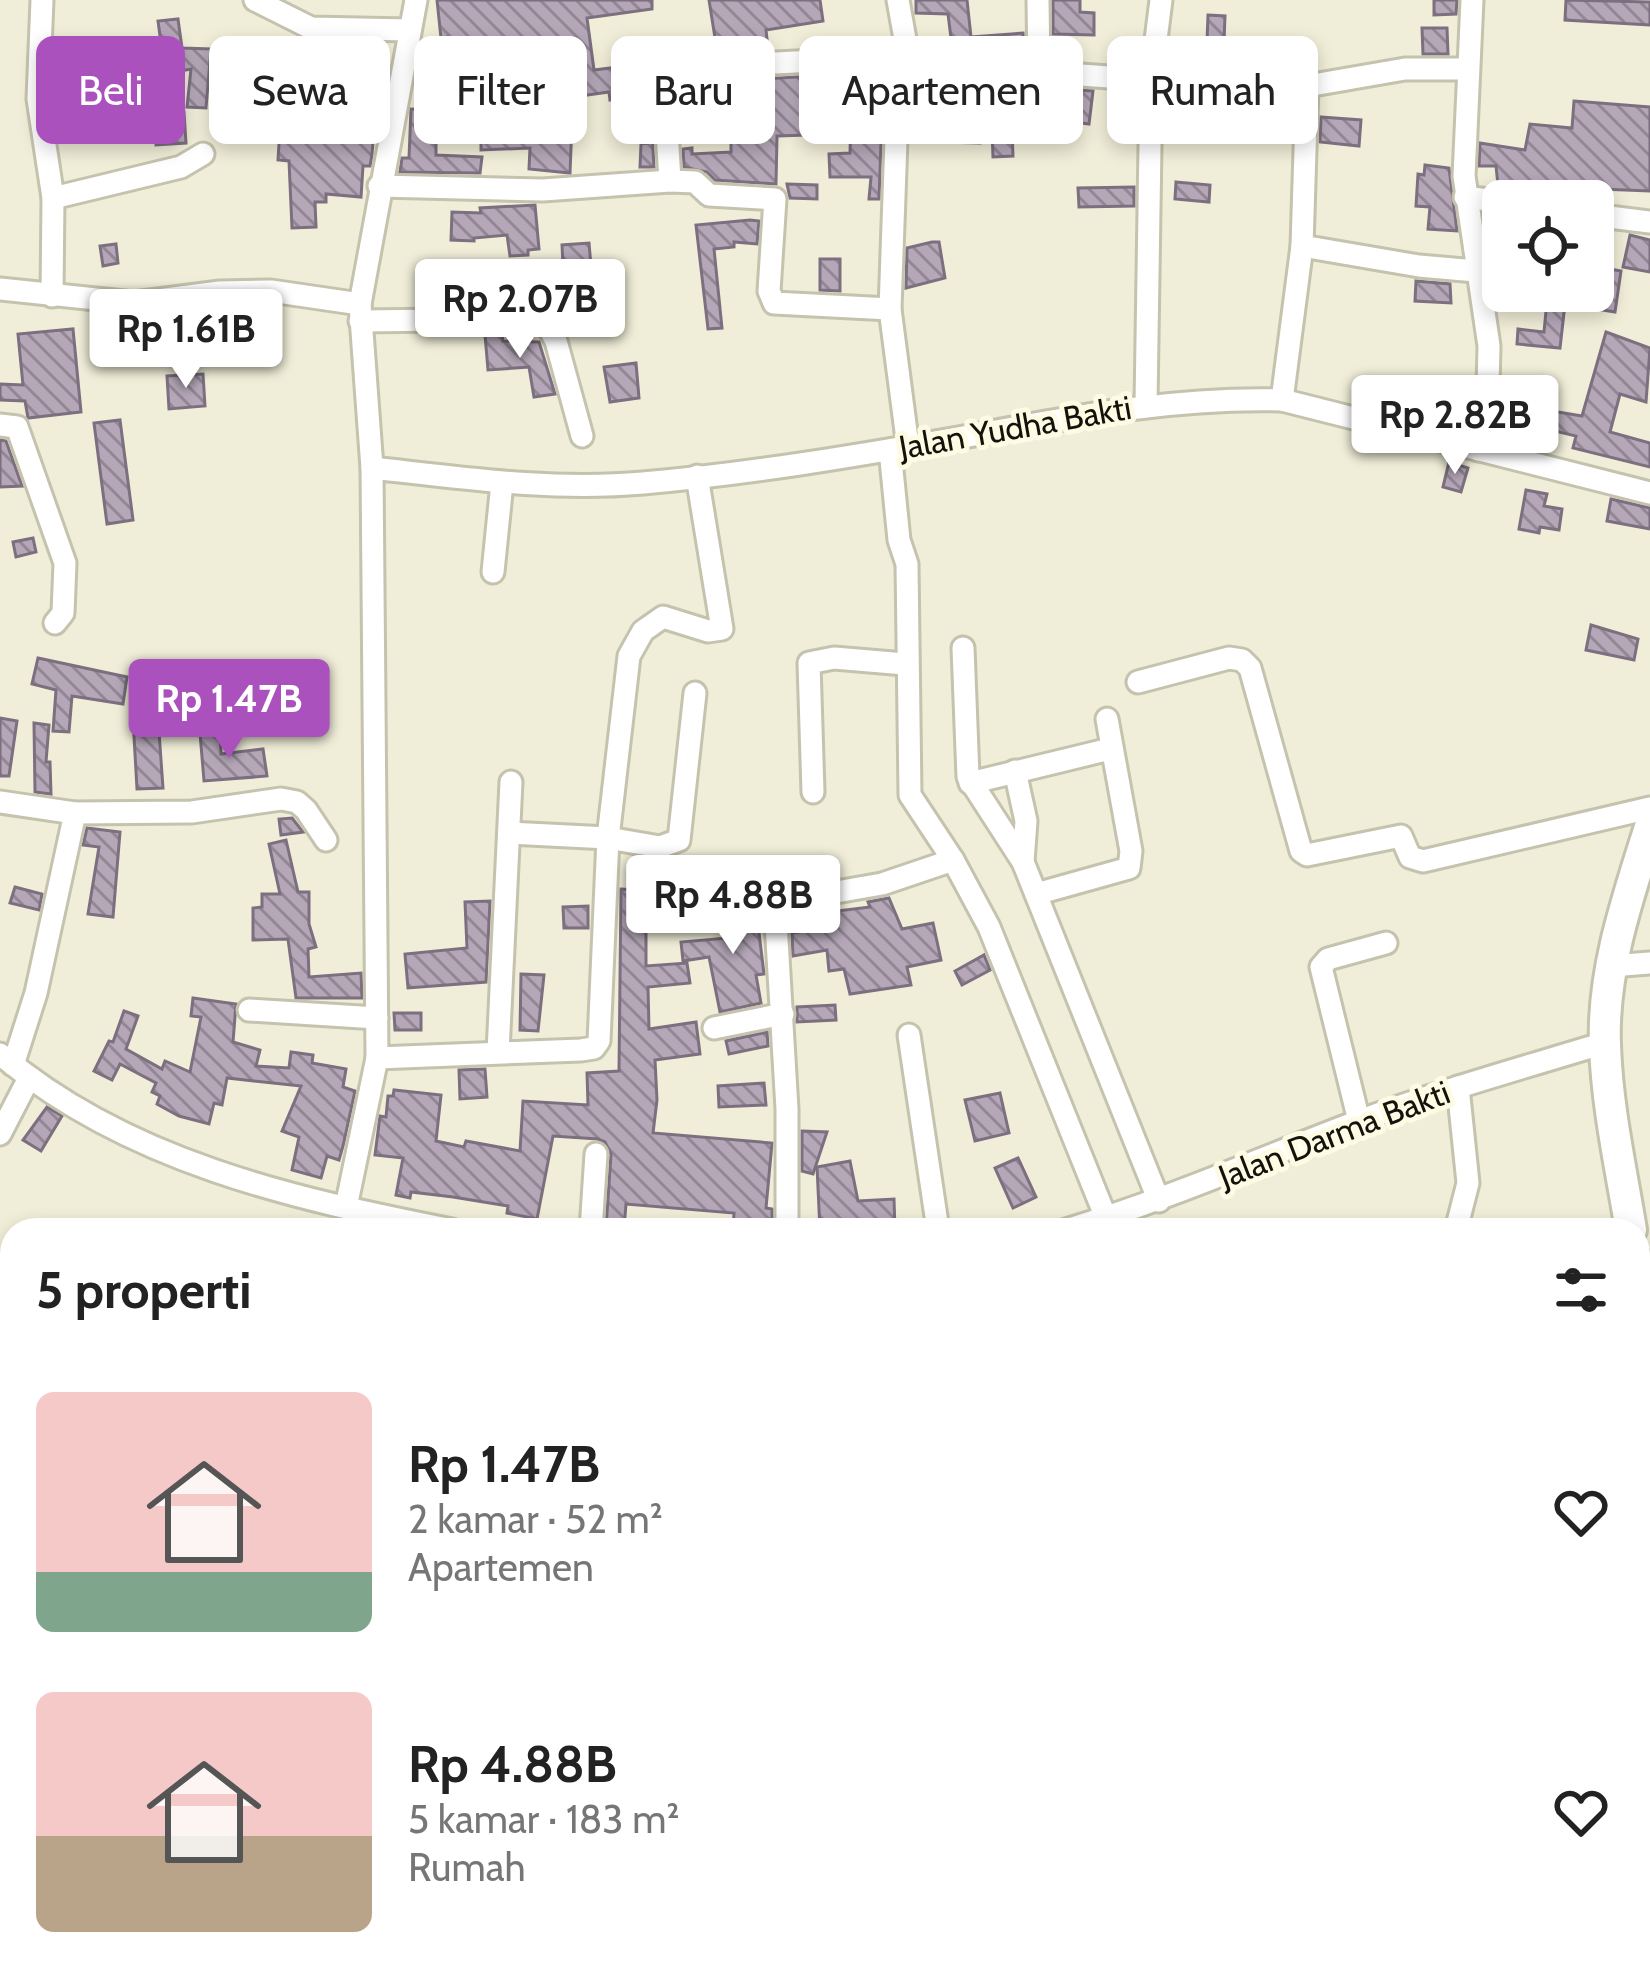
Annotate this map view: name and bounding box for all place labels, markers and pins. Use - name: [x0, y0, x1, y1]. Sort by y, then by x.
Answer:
- pin: Rp 2.07B: [396, 259, 644, 361]
- pin: Rp 1.61B: [62, 289, 310, 391]
- pin: Rp 2.82B: [1331, 375, 1579, 477]
- pin: Rp 1.47B: [105, 659, 353, 761]
- pin: Rp 4.88B: [609, 855, 857, 957]

